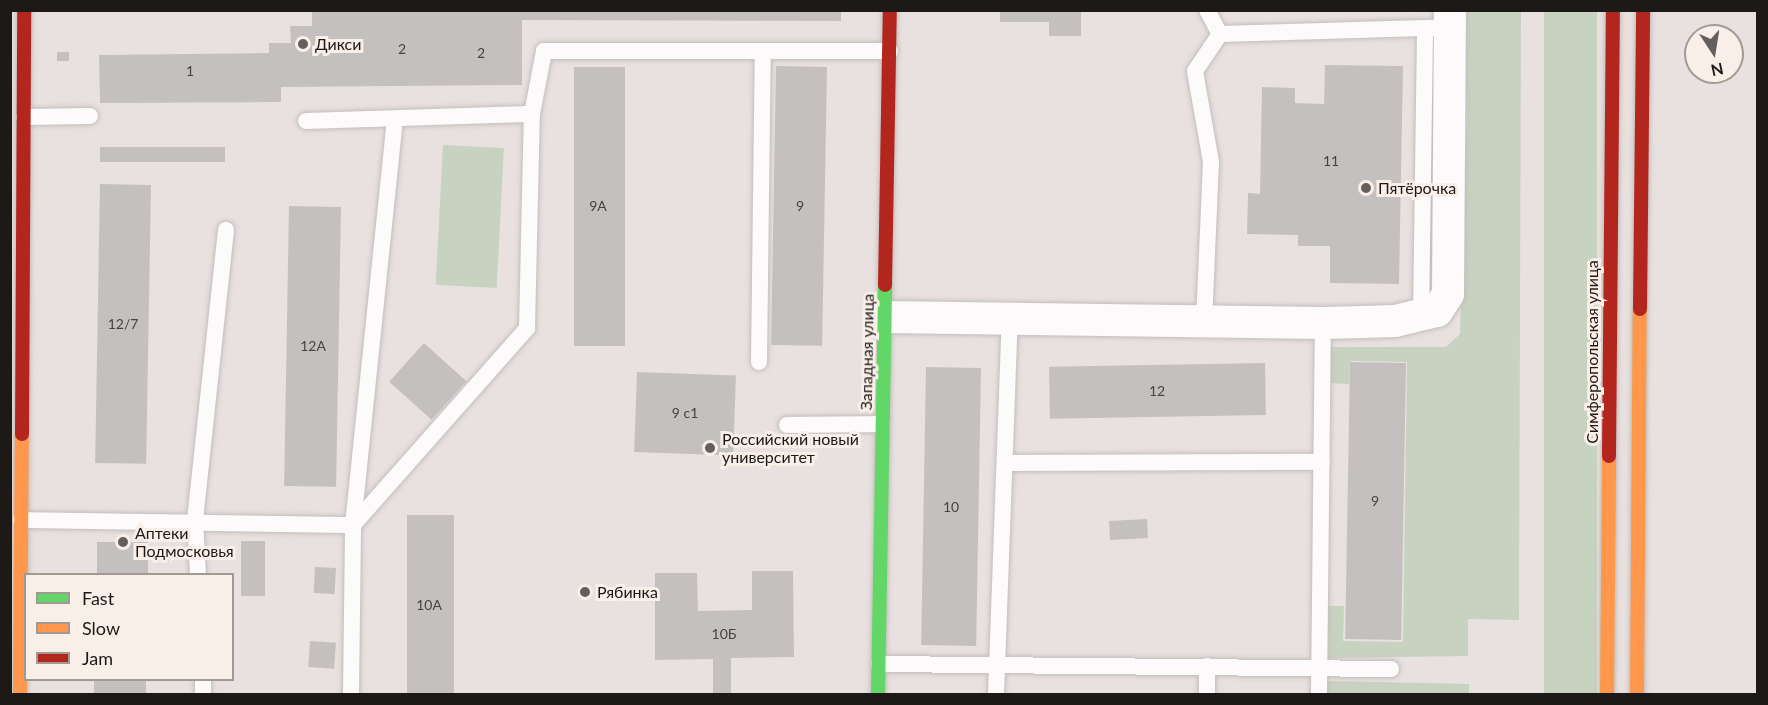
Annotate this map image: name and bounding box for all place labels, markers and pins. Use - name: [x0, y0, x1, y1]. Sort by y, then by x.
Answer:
- place label: Дикси: [315, 34, 361, 54]
- marker: Дикси: [296, 37, 310, 51]
- place label: Пятёрочка: [1378, 178, 1456, 198]
- marker: Пятёрочка: [1359, 181, 1373, 195]
- place label: Российский новый университет: [722, 429, 859, 467]
- marker: Российский новый университет: [703, 441, 717, 455]
- place label: Аптеки Подмосковья: [135, 523, 234, 561]
- marker: Аптеки Подмосковья: [116, 535, 130, 549]
- place label: Рябинка: [597, 582, 658, 602]
- marker: Рябинка: [578, 585, 592, 599]

